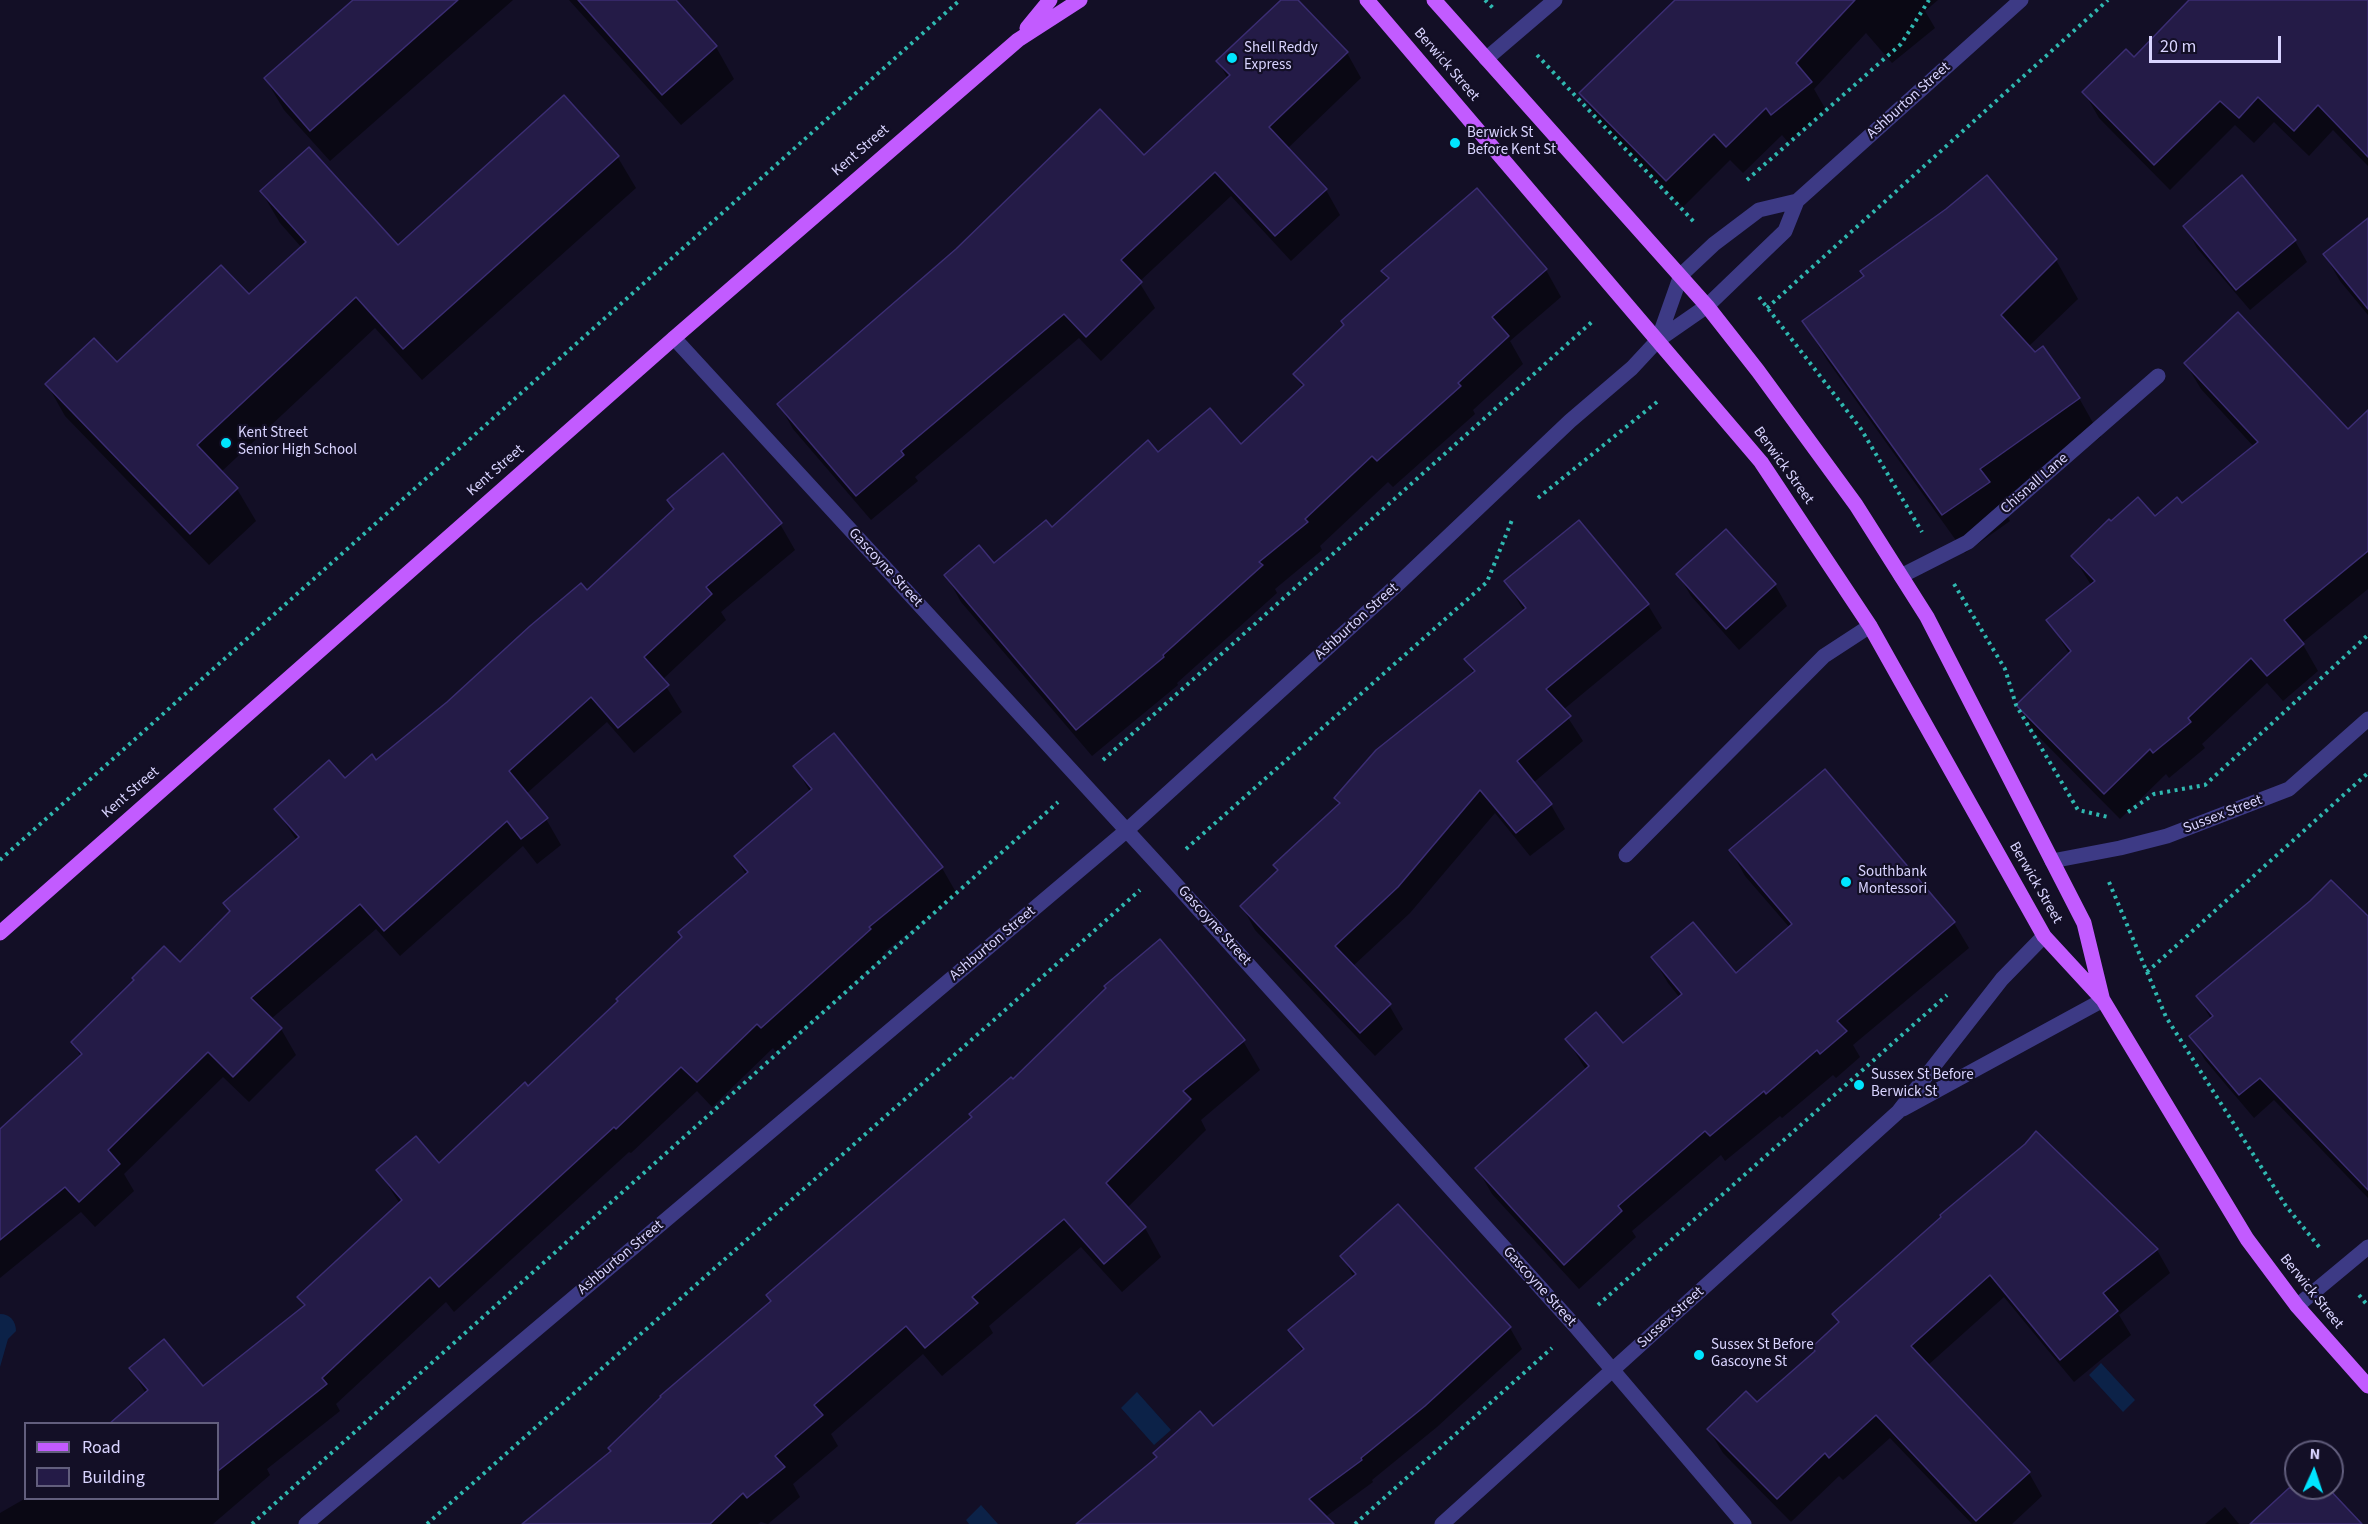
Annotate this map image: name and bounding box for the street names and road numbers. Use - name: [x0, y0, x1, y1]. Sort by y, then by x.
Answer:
- street label: Berwick Street: [1409, 25, 1483, 105]
- street label: Ashburton Street: [1863, 59, 1955, 143]
- street label: Kent Street: [829, 121, 893, 181]
- street label: Berwick Street: [1749, 424, 1817, 508]
- street label: Kent Street: [464, 441, 528, 501]
- street label: Chisnall Lane: [1998, 450, 2072, 518]
- street label: Gascoyne Street: [844, 525, 926, 611]
- street label: Ashburton Street: [1311, 580, 1403, 664]
- street label: Kent Street: [99, 763, 163, 823]
- street label: Sussex Street: [2181, 792, 2265, 838]
- street label: Berwick Street: [2004, 839, 2066, 927]
- street label: Gascoyne Street: [1174, 882, 1254, 970]
- street label: Ashburton Street: [946, 903, 1040, 985]
- street label: Ashburton Street: [574, 1217, 668, 1299]
- street label: Gascoyne Street: [1499, 1243, 1579, 1331]
- street label: Berwick Street: [2275, 1251, 2347, 1333]
- street label: Sussex Street: [1634, 1283, 1708, 1353]

